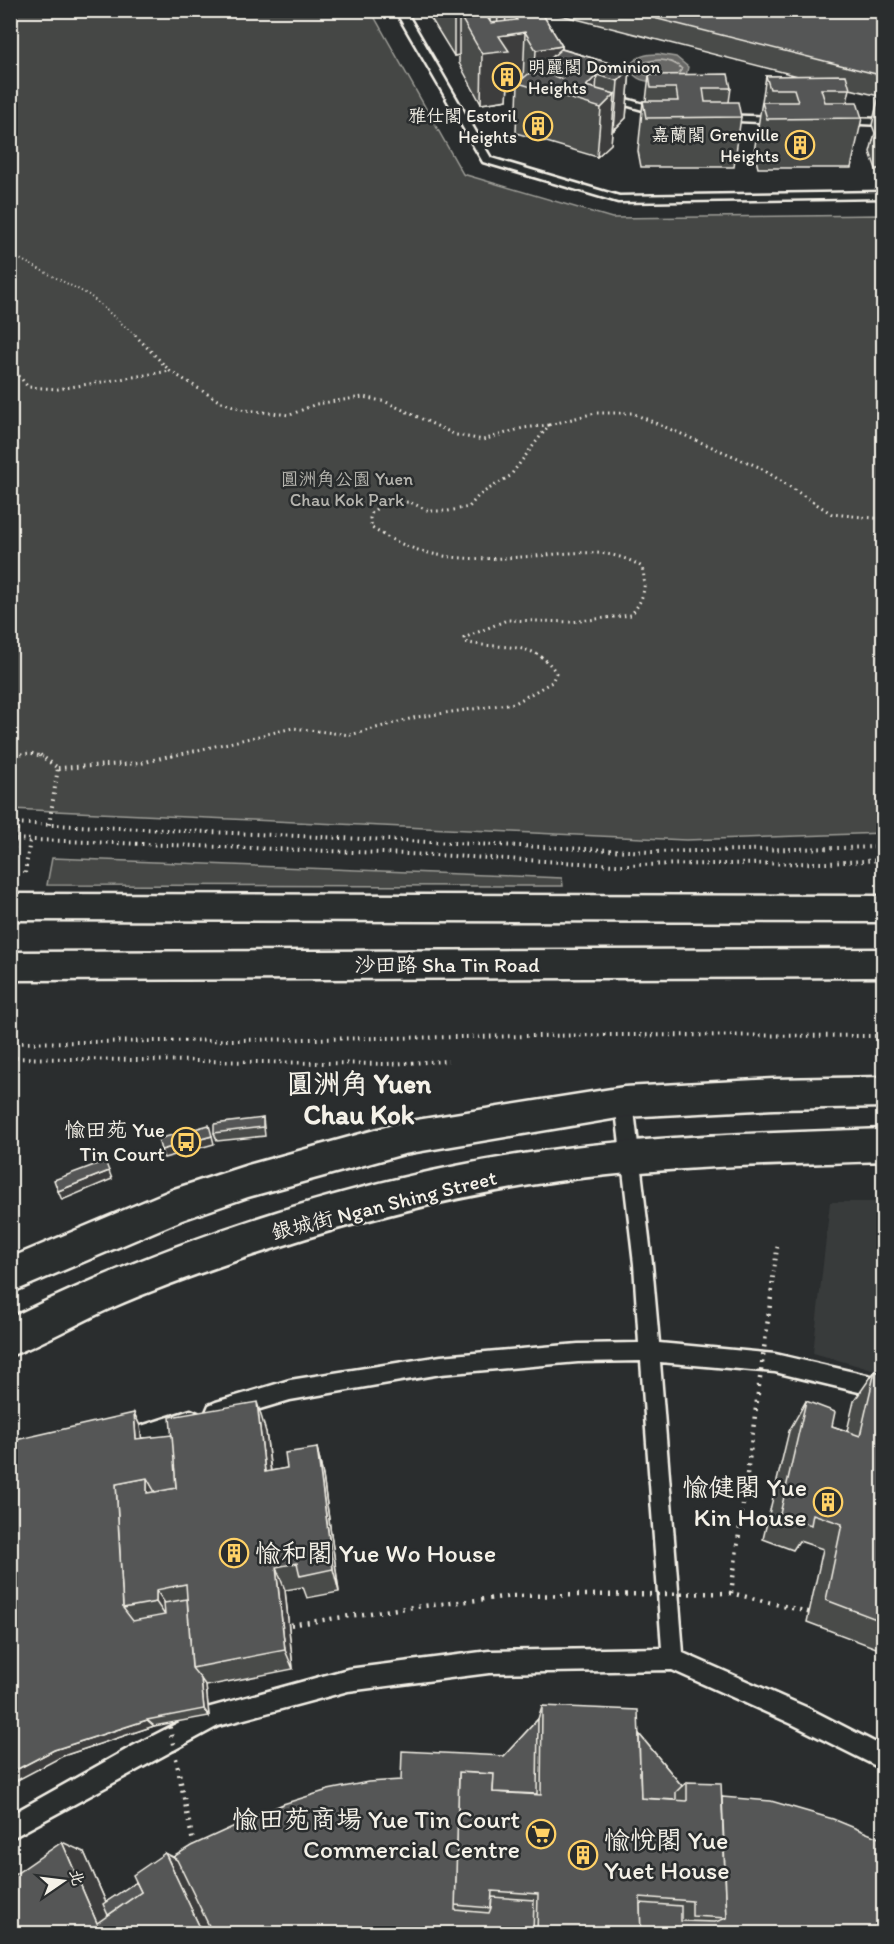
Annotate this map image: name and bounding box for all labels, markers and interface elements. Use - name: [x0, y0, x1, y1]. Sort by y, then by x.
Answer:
- place label: 明麗閣 Dominion Heights: [528, 56, 661, 99]
- building icon: 明麗閣 Dominion Heights: [491, 61, 523, 93]
- place label: 雅仕閣 Estoril Heights: [408, 105, 517, 148]
- building icon: 雅仕閣 Estoril Heights: [522, 110, 554, 142]
- place label: 嘉蘭閣 Grenville Heights: [651, 124, 779, 167]
- building icon: 嘉蘭閣 Grenville Heights: [784, 129, 816, 161]
- park label: 圓洲角公園 Yuen Chau Kok Park: [281, 468, 413, 511]
- street label: 沙田路 Sha Tin Road: [354, 952, 540, 977]
- district label: 圓洲角 Yuen Chau Kok: [287, 1067, 432, 1131]
- place label: 愉田苑 Yue Tin Court: [64, 1117, 165, 1166]
- bus stop icon: 愉田苑 Yue Tin Court: [170, 1126, 202, 1158]
- street label: 銀城街 Ngan Shing Street: [269, 1164, 499, 1245]
- place label: 愉健閣 Yue Kin House: [683, 1471, 807, 1533]
- building icon: 愉健閣 Yue Kin House: [812, 1486, 844, 1518]
- building icon: 愉和閣 Yue Wo House: [218, 1537, 250, 1569]
- place label: 愉和閣 Yue Wo House: [255, 1537, 496, 1569]
- place label: 愉田苑商場 Yue Tin Court Commercial Centre: [232, 1803, 520, 1865]
- supermarket icon: 愉田苑商場 Yue Tin Court Commercial Centre: [525, 1818, 557, 1850]
- place label: 愉悅閣 Yue Yuet House: [604, 1824, 730, 1886]
- building icon: 愉悅閣 Yue Yuet House: [567, 1839, 599, 1871]
- north arrow: [33, 1851, 93, 1911]
- text: 北: [66, 1867, 88, 1888]

